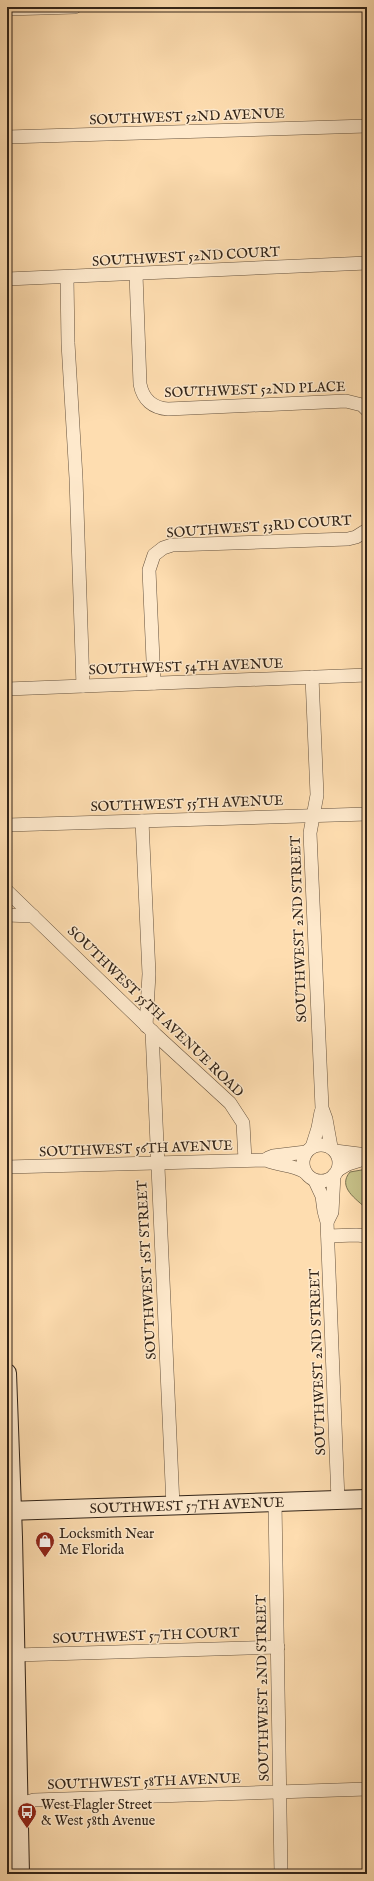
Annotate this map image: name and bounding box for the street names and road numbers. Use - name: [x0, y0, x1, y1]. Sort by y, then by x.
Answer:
- street label: SOUTHWEST 52ND AVENUE: [89, 105, 285, 129]
- street label: SOUTHWEST 52ND COURT: [92, 243, 281, 271]
- street label: SOUTHWEST 52ND PLACE: [164, 378, 346, 402]
- street label: SOUTHWEST 53RD COURT: [166, 511, 353, 542]
- street label: SOUTHWEST 54TH AVENUE: [88, 655, 284, 679]
- street label: SOUTHWEST 55TH AVENUE: [90, 792, 284, 816]
- street label: SOUTHWEST 2ND STREET: [287, 834, 311, 1023]
- street label: SOUTHWEST 55TH AVENUE ROAD: [63, 922, 247, 1101]
- street label: SOUTHWEST 56TH AVENUE: [39, 1137, 234, 1161]
- street label: SOUTHWEST 1ST STREET: [133, 1179, 161, 1360]
- street label: SOUTHWEST 2ND STREET: [306, 1267, 330, 1456]
- street label: SOUTHWEST 57TH AVENUE: [89, 1494, 285, 1518]
- street label: SOUTHWEST 2ND STREET: [252, 1594, 274, 1782]
- street label: SOUTHWEST 57TH COURT: [52, 1624, 241, 1648]
- street label: SOUTHWEST 58TH AVENUE: [47, 1770, 241, 1794]

